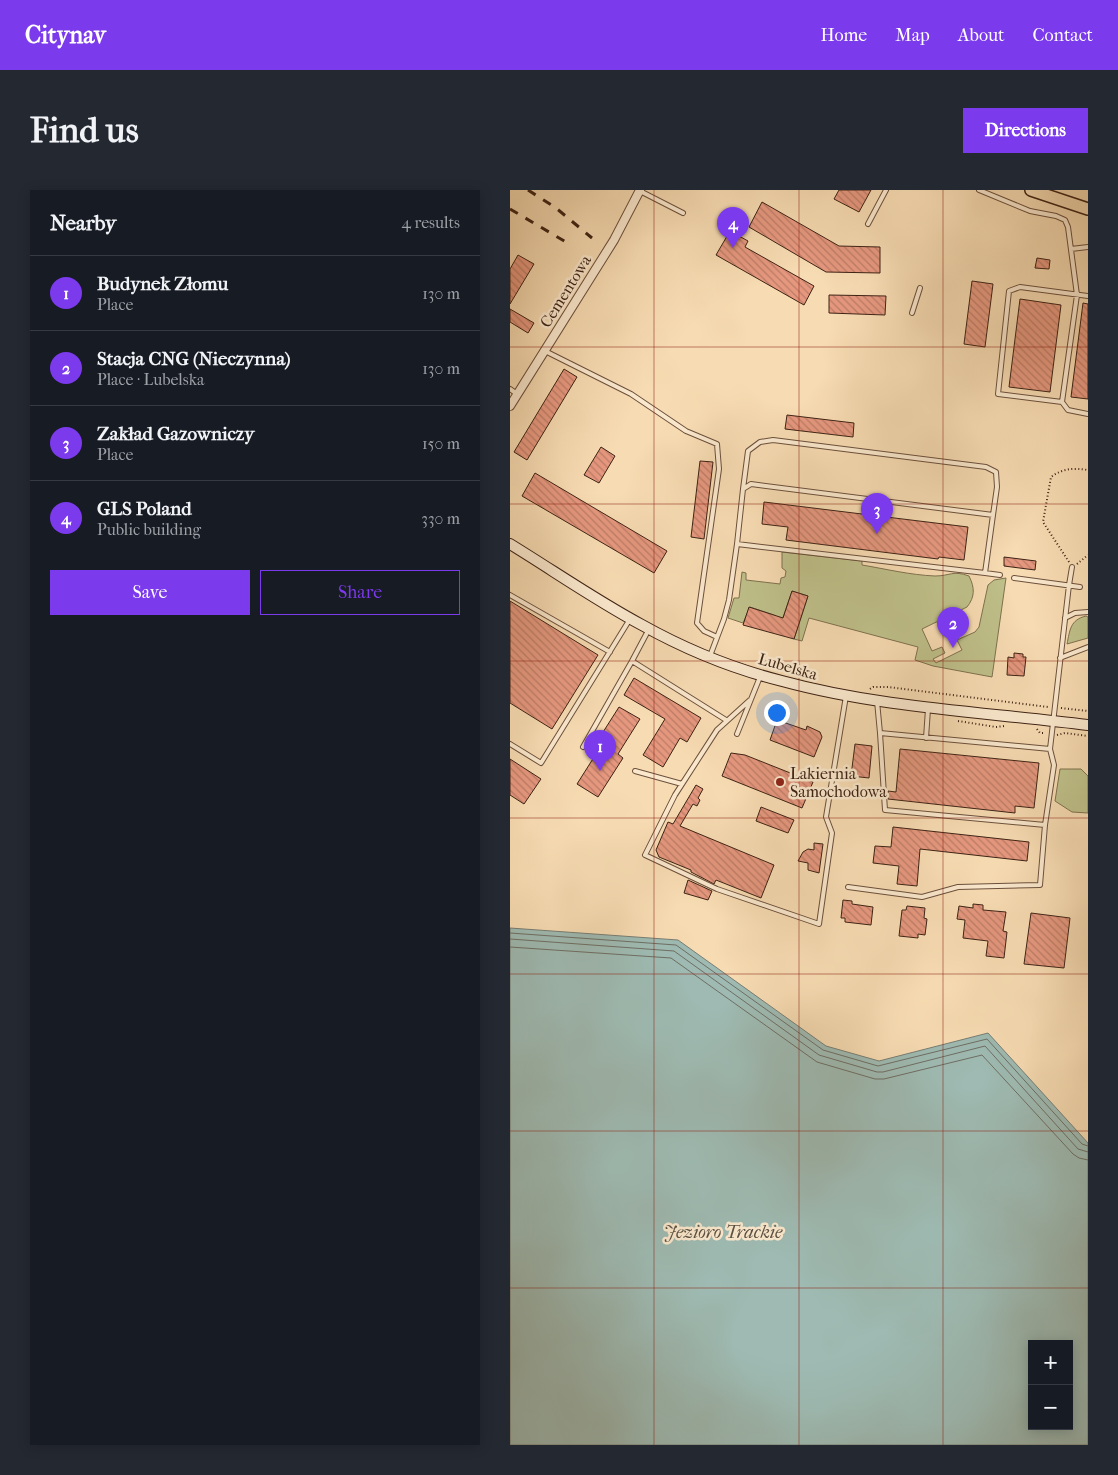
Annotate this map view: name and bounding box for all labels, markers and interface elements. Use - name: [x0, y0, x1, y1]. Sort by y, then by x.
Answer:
- text: Citynav: [25, 21, 106, 49]
- text: Home: [820, 25, 867, 46]
- text: Map: [895, 25, 930, 46]
- text: About: [958, 25, 1004, 46]
- text: Contact: [1032, 25, 1093, 46]
- button: Directions: [963, 108, 1088, 153]
- text: Find us: [30, 110, 139, 151]
- pin: 4: [717, 207, 749, 248]
- text: Nearby: [50, 211, 116, 235]
- text: 4 results: [402, 213, 460, 232]
- street label: Cementowa: [536, 251, 595, 331]
- text: Budynek Złomu: [97, 273, 228, 295]
- text: 1: [63, 284, 69, 303]
- text: 130 m: [422, 284, 460, 303]
- text: Place: [97, 295, 133, 314]
- text: Stacja CNG (Nieczynna): [97, 348, 290, 370]
- text: 2: [62, 359, 70, 378]
- text: 130 m: [422, 359, 460, 378]
- text: Place · Lubelska: [97, 370, 204, 389]
- text: Zakład Gazowniczy: [97, 423, 254, 445]
- text: 3: [63, 434, 69, 453]
- text: 150 m: [422, 434, 460, 453]
- text: Place: [97, 445, 133, 464]
- pin: 3: [861, 493, 893, 534]
- text: GLS Poland: [97, 498, 192, 520]
- text: 4: [61, 509, 71, 528]
- text: 330 m: [421, 509, 460, 528]
- text: Public building: [97, 520, 201, 539]
- button: Save: [50, 570, 250, 615]
- button: Share: [260, 570, 460, 615]
- pin: 2: [937, 607, 969, 648]
- street label: Lubelska: [756, 649, 820, 684]
- your location: [764, 700, 790, 726]
- pin: 1: [584, 730, 616, 771]
- place label: Lakiernia Samochodowa: [790, 764, 887, 801]
- marker: Lakiernia Samochodowa: [774, 776, 786, 788]
- water label: Jezioro Trackie: [664, 1222, 783, 1243]
- map controls: [1028, 1340, 1073, 1430]
- button: +: [1028, 1340, 1073, 1385]
- button: −: [1028, 1385, 1073, 1430]

